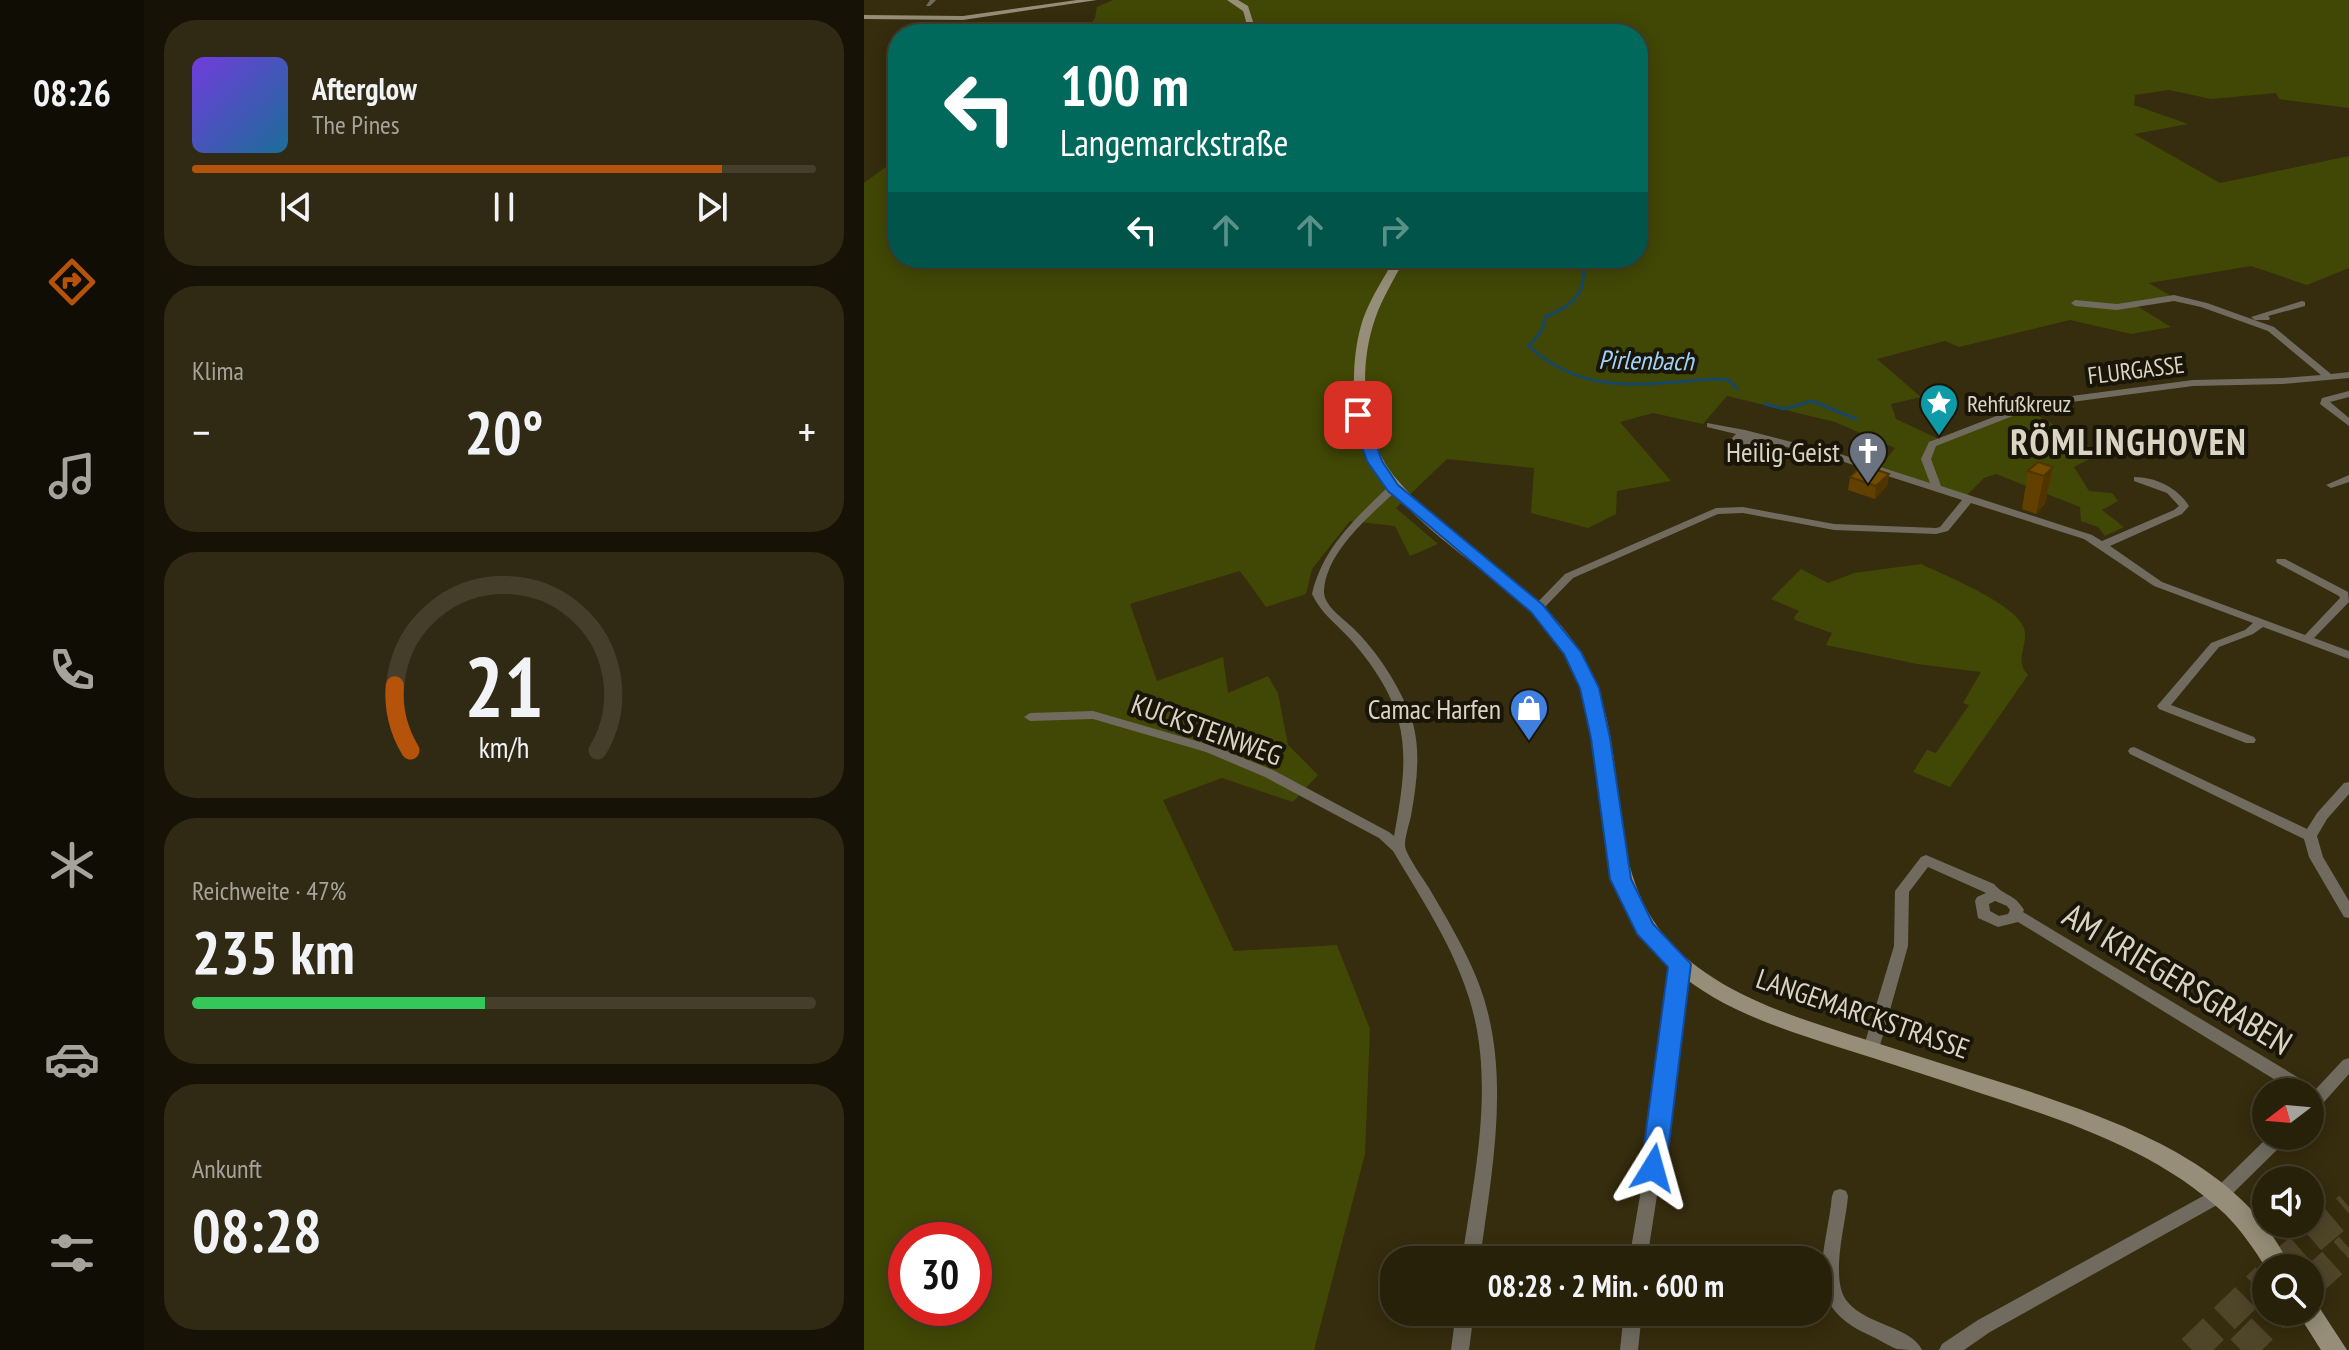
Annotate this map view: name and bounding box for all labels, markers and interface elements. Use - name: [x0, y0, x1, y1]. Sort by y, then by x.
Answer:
- text: 100 m: [1060, 49, 1189, 121]
- icon: left: [928, 56, 1032, 160]
- text: 08:26: [33, 69, 111, 116]
- text: Afterglow: [312, 69, 417, 108]
- text: The Pines: [312, 108, 400, 141]
- text: Langemarckstraße: [1060, 119, 1288, 166]
- icon: previous: [274, 185, 318, 229]
- icon: pause: [482, 185, 526, 229]
- icon: next: [690, 185, 734, 229]
- icon: left: [1120, 208, 1164, 252]
- icon: ahead: [1204, 208, 1248, 252]
- icon: ahead: [1288, 208, 1332, 252]
- icon: right: [1372, 208, 1416, 252]
- icon: directions: [44, 254, 100, 310]
- water label: Pirlenbach: [1598, 343, 1695, 377]
- street label: FLURGASSE: [2086, 349, 2186, 391]
- text: Klima: [192, 354, 244, 387]
- pin: [1324, 381, 1392, 449]
- place icon: Rehfußkreuz: [1918, 382, 1960, 437]
- place label: Rehfußkreuz: [1967, 388, 2071, 419]
- text: 20°: [464, 393, 544, 471]
- icon: arrive: [1336, 393, 1380, 437]
- text: −: [192, 403, 210, 460]
- text: +: [798, 403, 816, 460]
- district label: RÖMLINGHOVEN: [2010, 418, 2248, 465]
- church icon: Heilig-Geist: [1847, 430, 1889, 485]
- place label: Heilig-Geist: [1726, 433, 1840, 470]
- icon: music: [44, 448, 100, 504]
- text: 21: [464, 632, 544, 740]
- icon: phone: [44, 642, 100, 698]
- street label: KUCKSTEINWEG: [1127, 685, 1287, 773]
- shop icon: Camac Harfen: [1508, 687, 1550, 742]
- place label: Camac Harfen: [1368, 690, 1501, 727]
- text: km/h: [479, 729, 529, 766]
- icon: climate: [44, 837, 100, 893]
- text: Reichweite · 47%: [192, 874, 346, 907]
- street label: AM KRIEGERSGRABEN: [2055, 892, 2301, 1064]
- text: 235 km: [192, 913, 355, 991]
- street label: LANGEMARCKSTRASSE: [1752, 959, 1974, 1067]
- icon: car: [44, 1031, 100, 1087]
- north arrow: [2252, 1078, 2324, 1150]
- map controls: [2252, 1078, 2324, 1326]
- position arrow: [1611, 1126, 1695, 1210]
- text: Ankunft: [192, 1152, 262, 1185]
- button: sound: [2252, 1166, 2324, 1238]
- text: 08:28: [192, 1191, 322, 1269]
- speed limit sign: 30: [888, 1222, 992, 1326]
- icon: filters: [44, 1225, 100, 1281]
- button: search: [2252, 1254, 2324, 1326]
- text: 08:28 · 2 Min. · 600 m: [1488, 1266, 1724, 1305]

